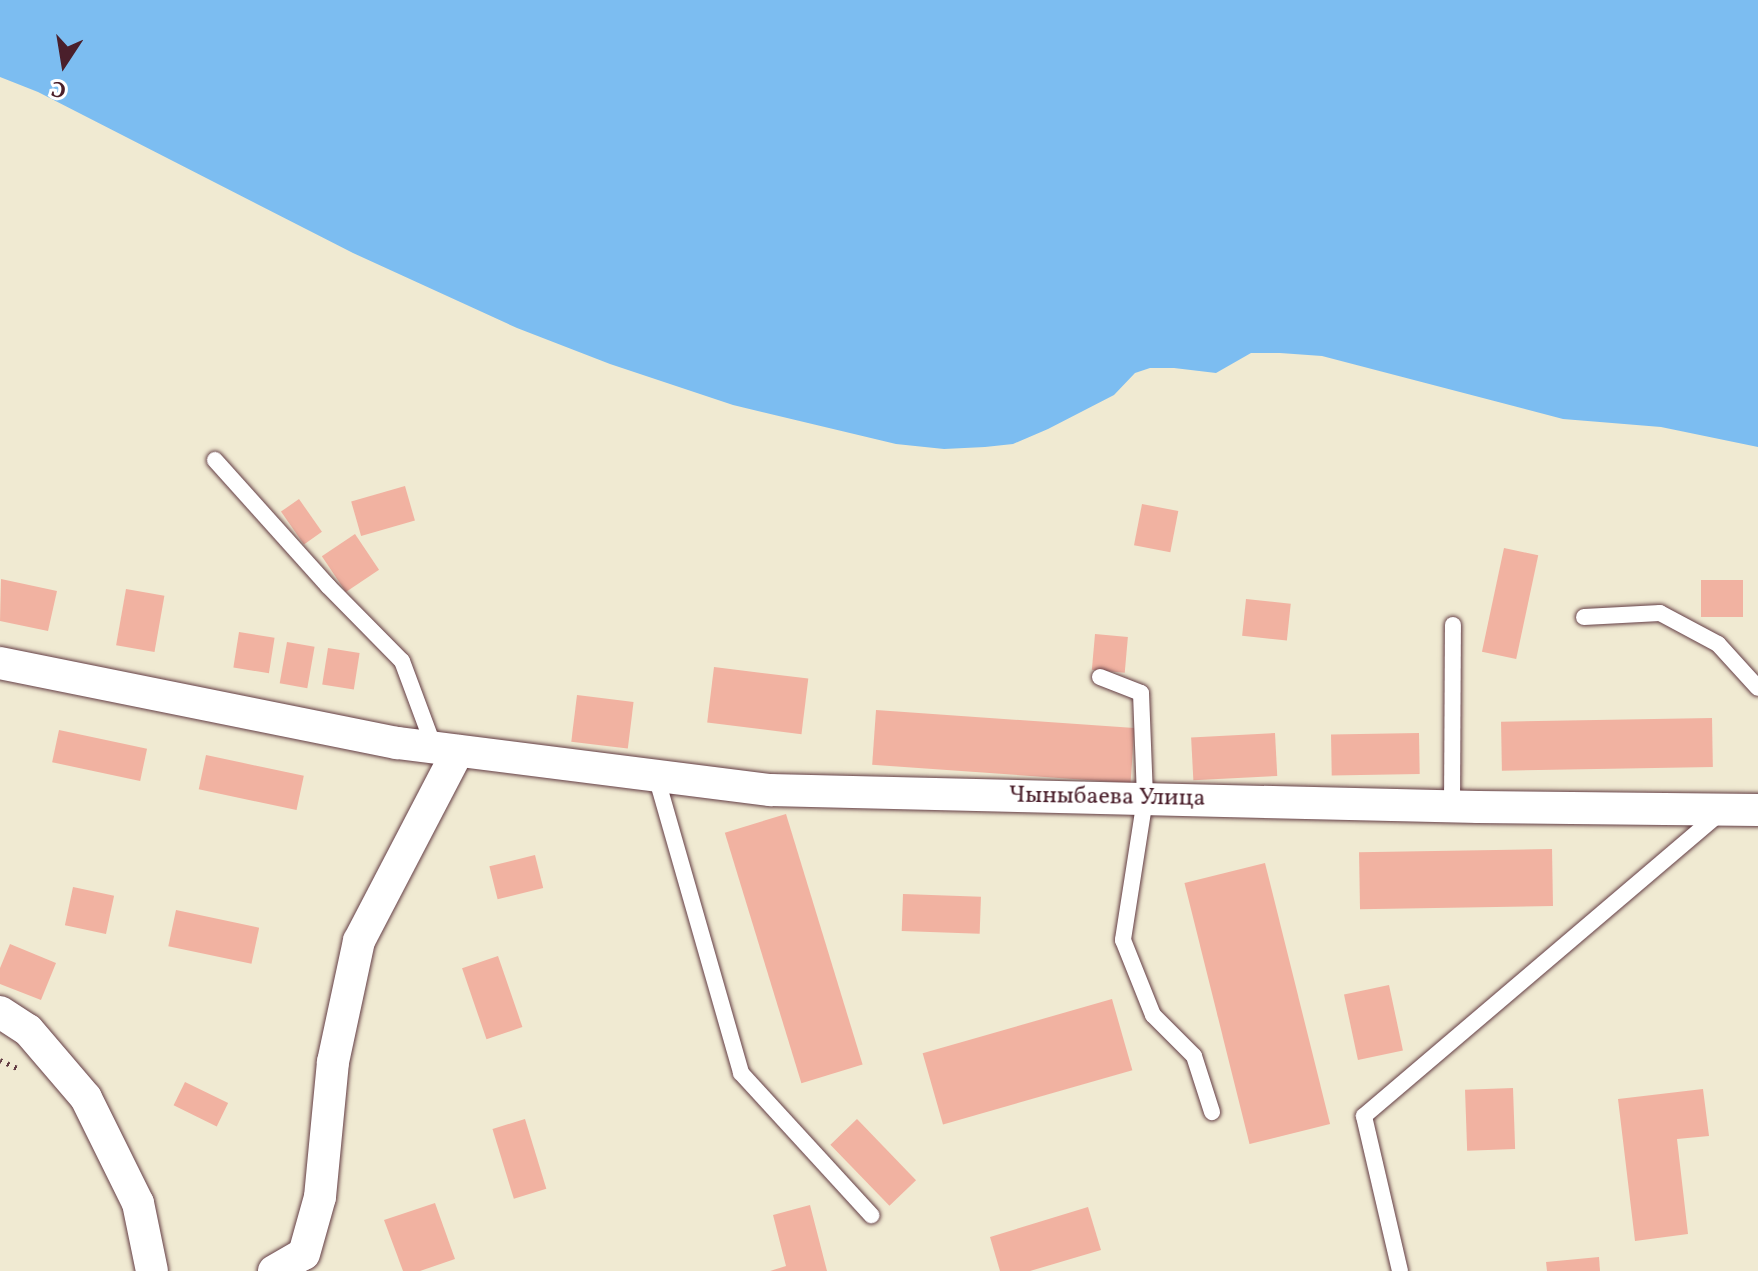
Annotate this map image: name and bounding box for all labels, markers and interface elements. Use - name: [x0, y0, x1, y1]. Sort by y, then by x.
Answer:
- north arrow: [24, 24, 104, 104]
- text: С: [49, 71, 69, 105]
- street label: Чыныбаева Улица: [1008, 782, 1206, 814]

